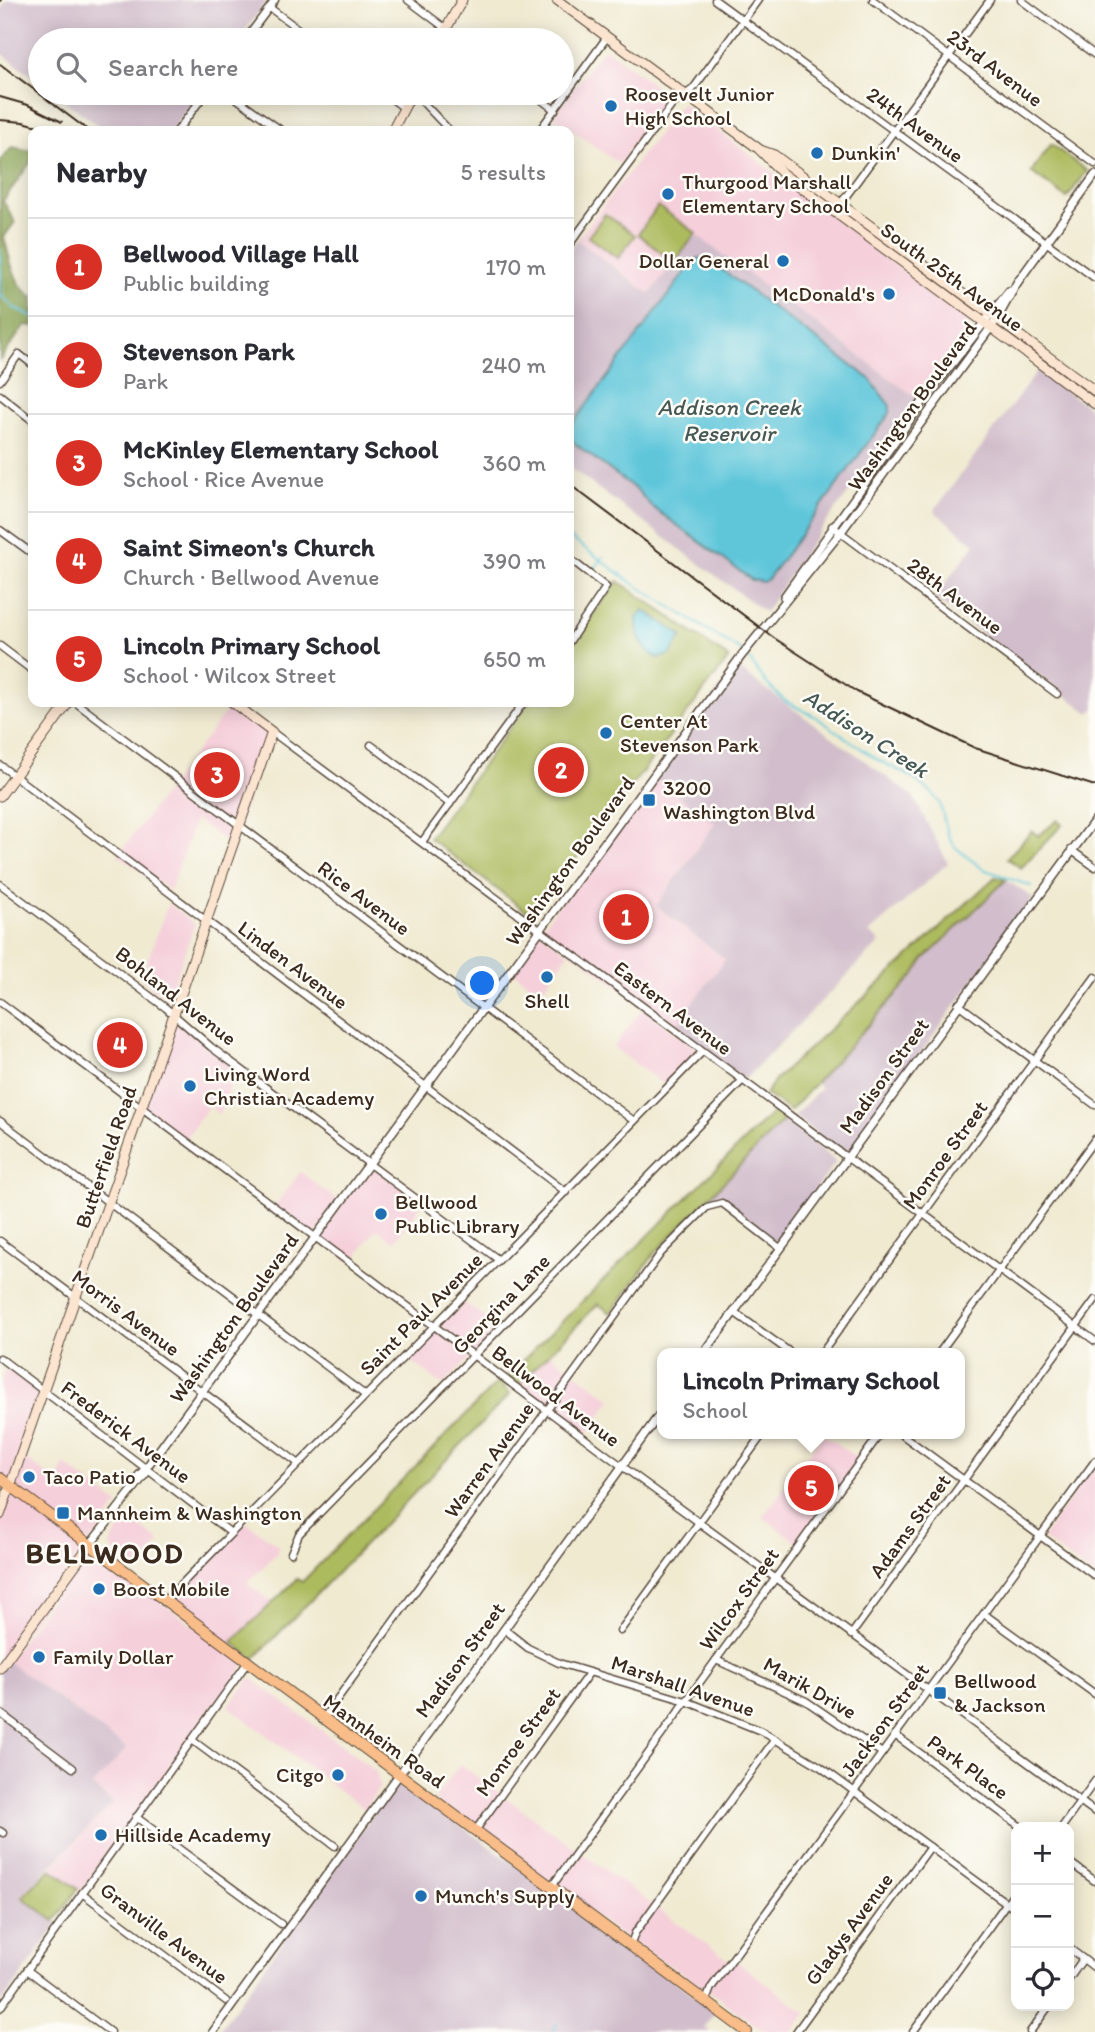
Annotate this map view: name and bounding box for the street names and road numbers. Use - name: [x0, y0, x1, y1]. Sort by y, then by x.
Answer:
- street label: 23rd Avenue: [942, 23, 1048, 112]
- street label: 24th Avenue: [862, 81, 969, 168]
- street label: South 25th Avenue: [876, 217, 1028, 337]
- street label: Washington Boulevard: [842, 316, 982, 496]
- street label: 28th Avenue: [903, 552, 1008, 639]
- street label: Washington Boulevard: [500, 771, 640, 951]
- street label: Rice Avenue: [313, 855, 416, 941]
- street label: Linden Avenue: [233, 915, 353, 1014]
- street label: Bohland Avenue: [111, 941, 242, 1051]
- street label: Eastern Avenue: [609, 955, 737, 1060]
- street label: Madison Street: [833, 1013, 934, 1138]
- street label: Butterfield Road: [69, 1082, 142, 1231]
- street label: Monroe Street: [897, 1095, 993, 1214]
- street label: Washington Boulevard: [164, 1228, 304, 1408]
- street label: Saint Paul Avenue: [354, 1247, 487, 1380]
- street label: Georgina Lane: [446, 1248, 555, 1359]
- street label: Morris Avenue: [67, 1264, 185, 1361]
- street label: Bellwood Avenue: [487, 1339, 625, 1452]
- street label: Frederick Avenue: [57, 1375, 196, 1488]
- street label: Warren Avenue: [438, 1397, 539, 1522]
- street label: Adams Street: [863, 1469, 956, 1583]
- street label: Wilcox Street: [693, 1543, 784, 1655]
- street label: Madison Street: [409, 1597, 510, 1722]
- street label: Marshall Avenue: [608, 1649, 758, 1722]
- street label: Marik Drive: [759, 1651, 861, 1724]
- street label: Jackson Street: [835, 1658, 934, 1781]
- street label: Monroe Street: [470, 1682, 566, 1801]
- street label: Mannheim Road: [319, 1688, 450, 1793]
- street label: Park Place: [923, 1729, 1014, 1804]
- street label: Gladys Avenue: [799, 1867, 898, 1990]
- street label: Granville Avenue: [96, 1876, 233, 1989]

